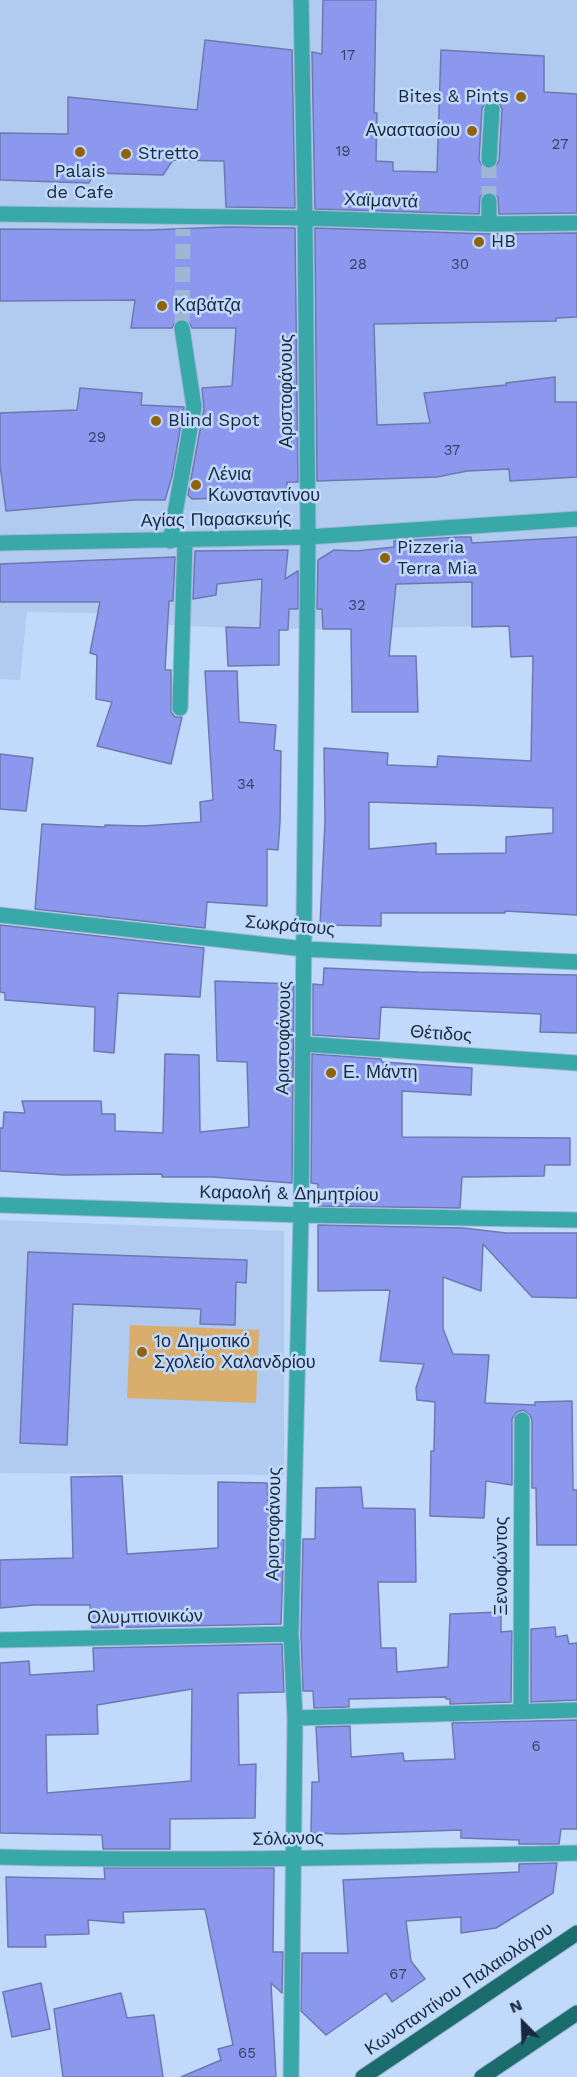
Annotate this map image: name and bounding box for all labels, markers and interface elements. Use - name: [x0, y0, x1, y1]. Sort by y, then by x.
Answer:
- house number: 17: [341, 47, 355, 65]
- place label: Bites & Pints: [398, 86, 509, 108]
- marker: Bites & Pints: [514, 90, 528, 104]
- place label: Αναστασίου: [366, 120, 460, 142]
- marker: Αναστασίου: [465, 124, 479, 138]
- house number: 27: [552, 136, 568, 154]
- place label: Stretto: [138, 143, 199, 165]
- house number: 19: [335, 143, 351, 161]
- marker: Palais de Cafe: [73, 145, 87, 159]
- marker: Stretto: [119, 147, 133, 161]
- place label: Palais de Cafe: [46, 161, 114, 204]
- street label: Χαϊμαντά: [344, 189, 418, 213]
- place label: HB: [491, 231, 516, 253]
- marker: HB: [472, 235, 486, 249]
- house number: 28: [349, 256, 367, 274]
- house number: 30: [451, 256, 469, 274]
- place label: Καβάτζα: [174, 295, 241, 317]
- marker: Καβάτζα: [155, 299, 169, 313]
- street label: Αριστοφάνους: [276, 334, 298, 448]
- place label: Blind Spot: [168, 410, 260, 432]
- marker: Blind Spot: [149, 414, 163, 428]
- house number: 29: [88, 429, 106, 447]
- house number: 37: [444, 442, 460, 460]
- place label: Λένια Κωνσταντίνου: [208, 464, 320, 506]
- marker: Λένια Κωνσταντίνου: [189, 478, 203, 492]
- street label: Αγίας Παρασκευής: [141, 508, 291, 532]
- place label: Pizzeria Terra Mia: [397, 537, 477, 580]
- marker: Pizzeria Terra Mia: [378, 551, 392, 565]
- house number: 32: [348, 597, 366, 615]
- house number: 34: [237, 776, 255, 794]
- street label: Σωκράτους: [244, 911, 336, 941]
- street label: Αριστοφάνους: [272, 981, 296, 1095]
- street label: Θέτιδος: [409, 1021, 473, 1047]
- place label: Ε. Μάντη: [343, 1062, 417, 1084]
- marker: Ε. Μάντη: [324, 1066, 338, 1080]
- street label: Καραολή & Δημητρίου: [199, 1182, 379, 1206]
- place label: 1ο Δημοτικό Σχολείο Χαλανδρίου: [154, 1331, 316, 1374]
- marker: 1ο Δημοτικό Σχολείο Χαλανδρίου: [135, 1345, 149, 1359]
- street label: Αριστοφάνους: [262, 1467, 286, 1581]
- street label: Ξενοφώντος: [491, 1516, 513, 1616]
- street label: Ολυμπιονικών: [87, 1605, 203, 1629]
- house number: 6: [531, 1738, 541, 1756]
- street label: Σόλωνος: [252, 1828, 324, 1850]
- street label: Κωνσταντίνου Παλαιολόγου: [361, 1918, 557, 2060]
- house number: 67: [389, 1966, 407, 1984]
- north arrow: [493, 1993, 553, 2053]
- text: N: [507, 1995, 525, 2017]
- house number: 65: [238, 2045, 256, 2063]

